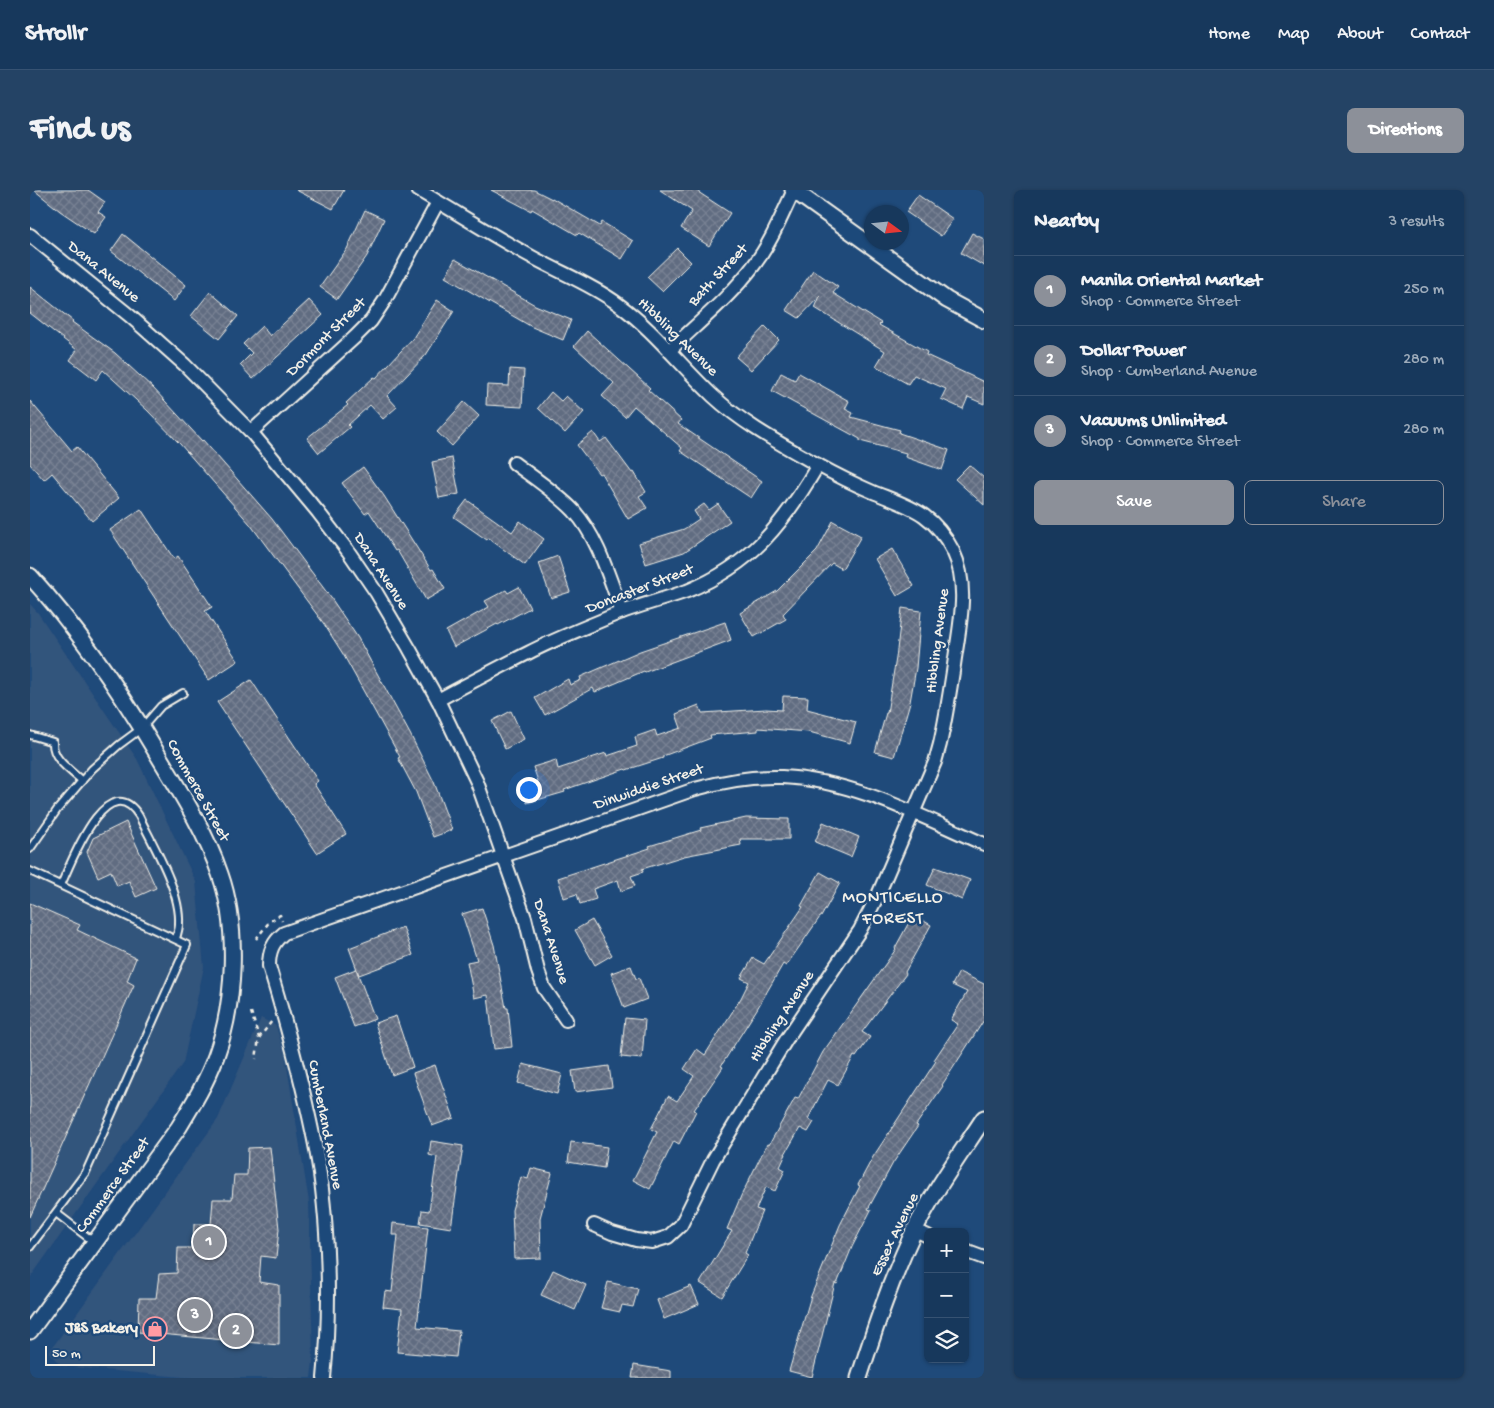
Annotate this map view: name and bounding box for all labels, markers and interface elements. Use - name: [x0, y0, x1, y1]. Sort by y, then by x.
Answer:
- text: Strollr: [25, 20, 86, 49]
- text: Home: [1208, 24, 1250, 45]
- text: Map: [1278, 24, 1309, 45]
- text: About: [1337, 24, 1383, 45]
- text: Contact: [1411, 24, 1469, 45]
- button: Directions: [1347, 108, 1464, 153]
- text: Find us: [30, 110, 130, 151]
- north arrow: [864, 205, 909, 250]
- text: Nearby: [1034, 210, 1099, 235]
- text: 3 results: [1389, 213, 1444, 232]
- street label: Dana Avenue: [62, 237, 144, 308]
- street label: Bath Street: [685, 240, 754, 312]
- text: Manila Oriental Market: [1081, 270, 1262, 293]
- text: 1: [1047, 281, 1053, 300]
- text: 250 m: [1404, 281, 1444, 300]
- street label: Dormont Street: [283, 293, 372, 382]
- text: Shop · Commerce Street: [1081, 293, 1240, 312]
- street label: Hibbling Avenue: [633, 295, 722, 382]
- text: Dollar Power: [1081, 340, 1185, 363]
- text: 2: [1046, 351, 1054, 370]
- text: 280 m: [1403, 351, 1444, 370]
- text: Shop · Cumberland Avenue: [1081, 363, 1257, 382]
- text: Vacuums Unlimited: [1081, 410, 1226, 433]
- text: 3: [1046, 421, 1054, 440]
- text: 280 m: [1403, 421, 1444, 440]
- text: Shop · Commerce Street: [1081, 433, 1240, 452]
- button: Save: [1034, 480, 1234, 525]
- button: Share: [1244, 480, 1444, 525]
- street label: Dana Avenue: [348, 529, 412, 615]
- street label: Doncaster Street: [583, 560, 698, 620]
- street label: Hibbling Avenue: [923, 587, 955, 694]
- street label: Commerce Street: [161, 737, 234, 847]
- street label: Dinwiddie Street: [591, 760, 708, 816]
- your location: [516, 777, 542, 803]
- district label: MONTICELLO FOREST: [842, 888, 944, 930]
- street label: Dana Avenue: [527, 896, 573, 987]
- street label: Hibbling Avenue: [746, 967, 820, 1066]
- street label: Cumberland Avenue: [302, 1059, 346, 1192]
- street label: Commerce Street: [73, 1133, 156, 1238]
- street label: Essex Avenue: [868, 1190, 925, 1280]
- pin: 1: [193, 1223, 225, 1261]
- map controls: [924, 1228, 969, 1363]
- button: +: [924, 1228, 969, 1273]
- button: −: [924, 1273, 969, 1318]
- pin: 3: [179, 1296, 211, 1334]
- pin: 2: [220, 1312, 252, 1350]
- shop icon: J&S Bakery: [142, 1316, 168, 1342]
- button: layers: [924, 1318, 969, 1363]
- place label: J&S Bakery: [64, 1320, 138, 1339]
- scale bar: [45, 1343, 155, 1366]
- text: 50 m: [52, 1346, 81, 1363]

